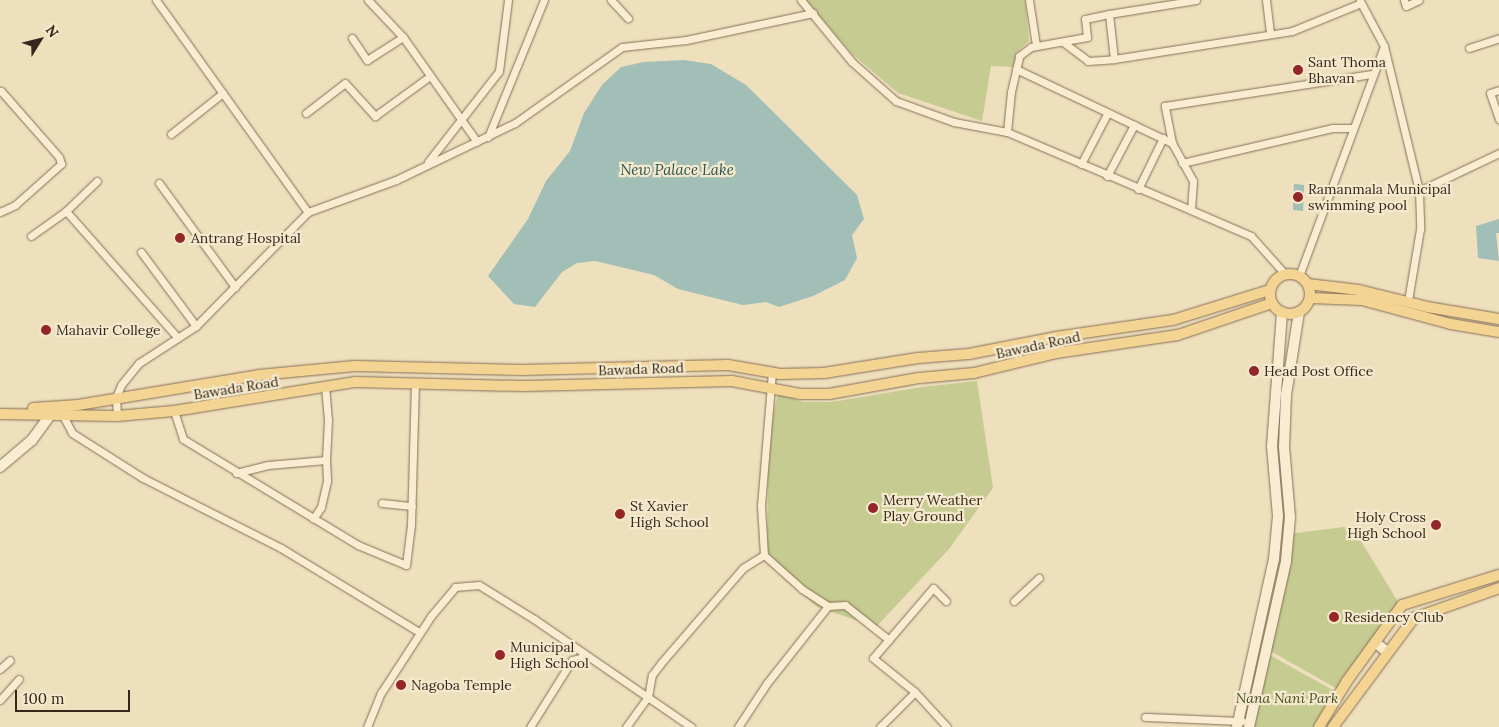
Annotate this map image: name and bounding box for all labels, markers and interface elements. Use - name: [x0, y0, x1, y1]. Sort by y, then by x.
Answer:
- north arrow: [15, 15, 65, 65]
- text: N: [42, 22, 63, 41]
- place label: Sant Thoma Bhavan: [1308, 54, 1386, 86]
- marker: Sant Thoma Bhavan: [1292, 64, 1304, 76]
- water label: New Palace Lake: [620, 161, 734, 179]
- place label: Ramanmala Municipal swimming pool: [1308, 181, 1451, 213]
- marker: Ramanmala Municipal swimming pool: [1292, 191, 1304, 203]
- place label: Antrang Hospital: [191, 230, 301, 246]
- marker: Antrang Hospital: [173, 231, 187, 245]
- place label: Mahavir College: [56, 322, 161, 338]
- marker: Mahavir College: [40, 324, 52, 336]
- street label: Bawada Road: [994, 328, 1082, 362]
- street label: Bawada Road: [598, 359, 684, 379]
- place label: Head Post Office: [1264, 363, 1373, 379]
- marker: Head Post Office: [1248, 365, 1260, 377]
- street label: Bawada Road: [192, 373, 280, 403]
- place label: Merry Weather Play Ground: [883, 492, 982, 524]
- place label: St Xavier High School: [630, 498, 709, 530]
- marker: Merry Weather Play Ground: [867, 502, 879, 514]
- marker: St Xavier High School: [614, 508, 626, 520]
- place label: Holy Cross High School: [1347, 509, 1426, 542]
- marker: Holy Cross High School: [1430, 519, 1442, 531]
- place label: Residency Club: [1344, 609, 1444, 625]
- marker: Residency Club: [1328, 611, 1340, 623]
- place label: Municipal High School: [510, 639, 589, 672]
- marker: Municipal High School: [494, 649, 506, 661]
- place label: Nagoba Temple: [411, 677, 512, 693]
- marker: Nagoba Temple: [395, 679, 407, 691]
- scale bar: [18, 680, 132, 712]
- text: 100 m: [23, 689, 64, 708]
- park label: Nana Nani Park: [1236, 690, 1338, 706]

